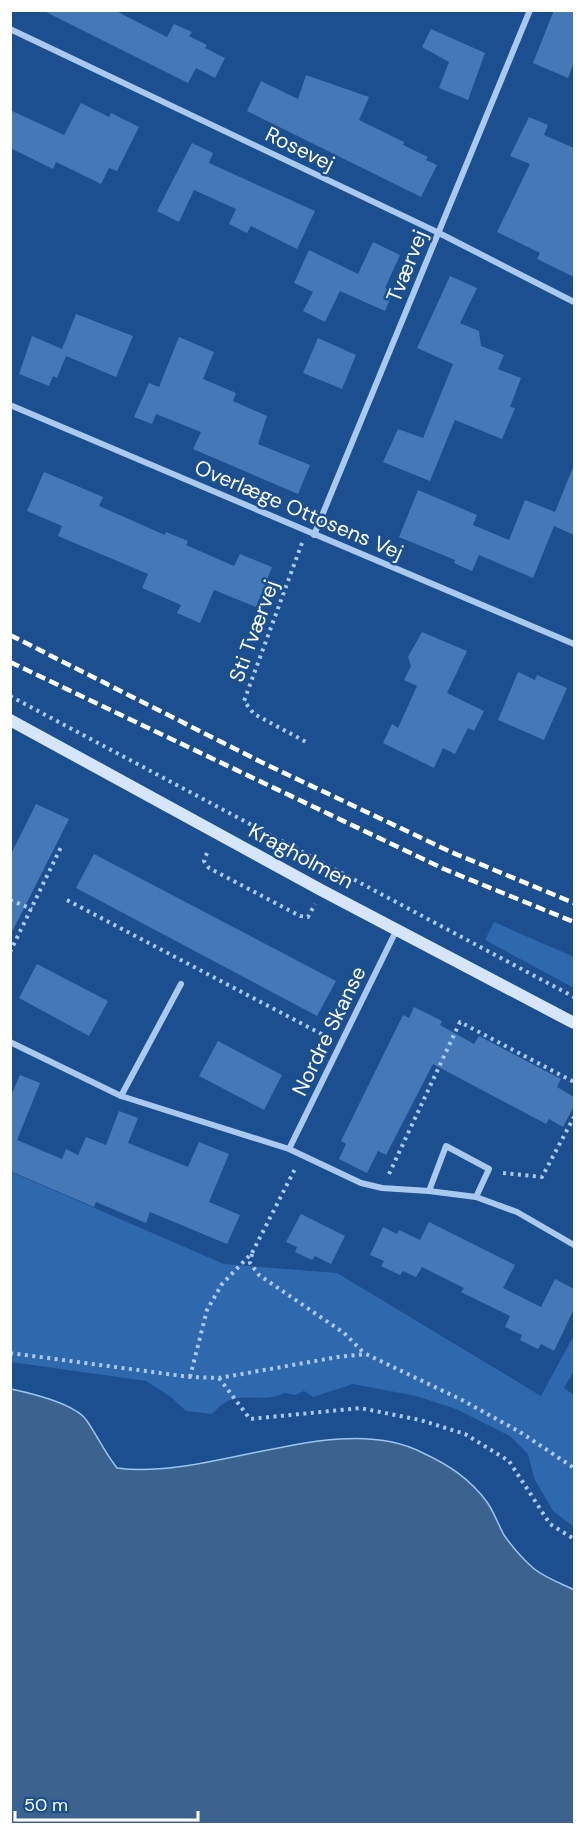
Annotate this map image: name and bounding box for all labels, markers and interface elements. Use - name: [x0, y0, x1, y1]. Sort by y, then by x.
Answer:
- street label: Rosevej: [261, 120, 339, 178]
- street label: Tværvej: [380, 226, 434, 306]
- street label: Overlæge Ottosens Vej: [190, 453, 408, 567]
- street label: Sti Tværvej: [223, 576, 285, 686]
- street label: Kragholmen: [244, 817, 358, 895]
- street label: Nordre Skanse: [286, 961, 373, 1101]
- scale bar: [15, 1784, 198, 1822]
- text: 50 m: [24, 1793, 68, 1817]

